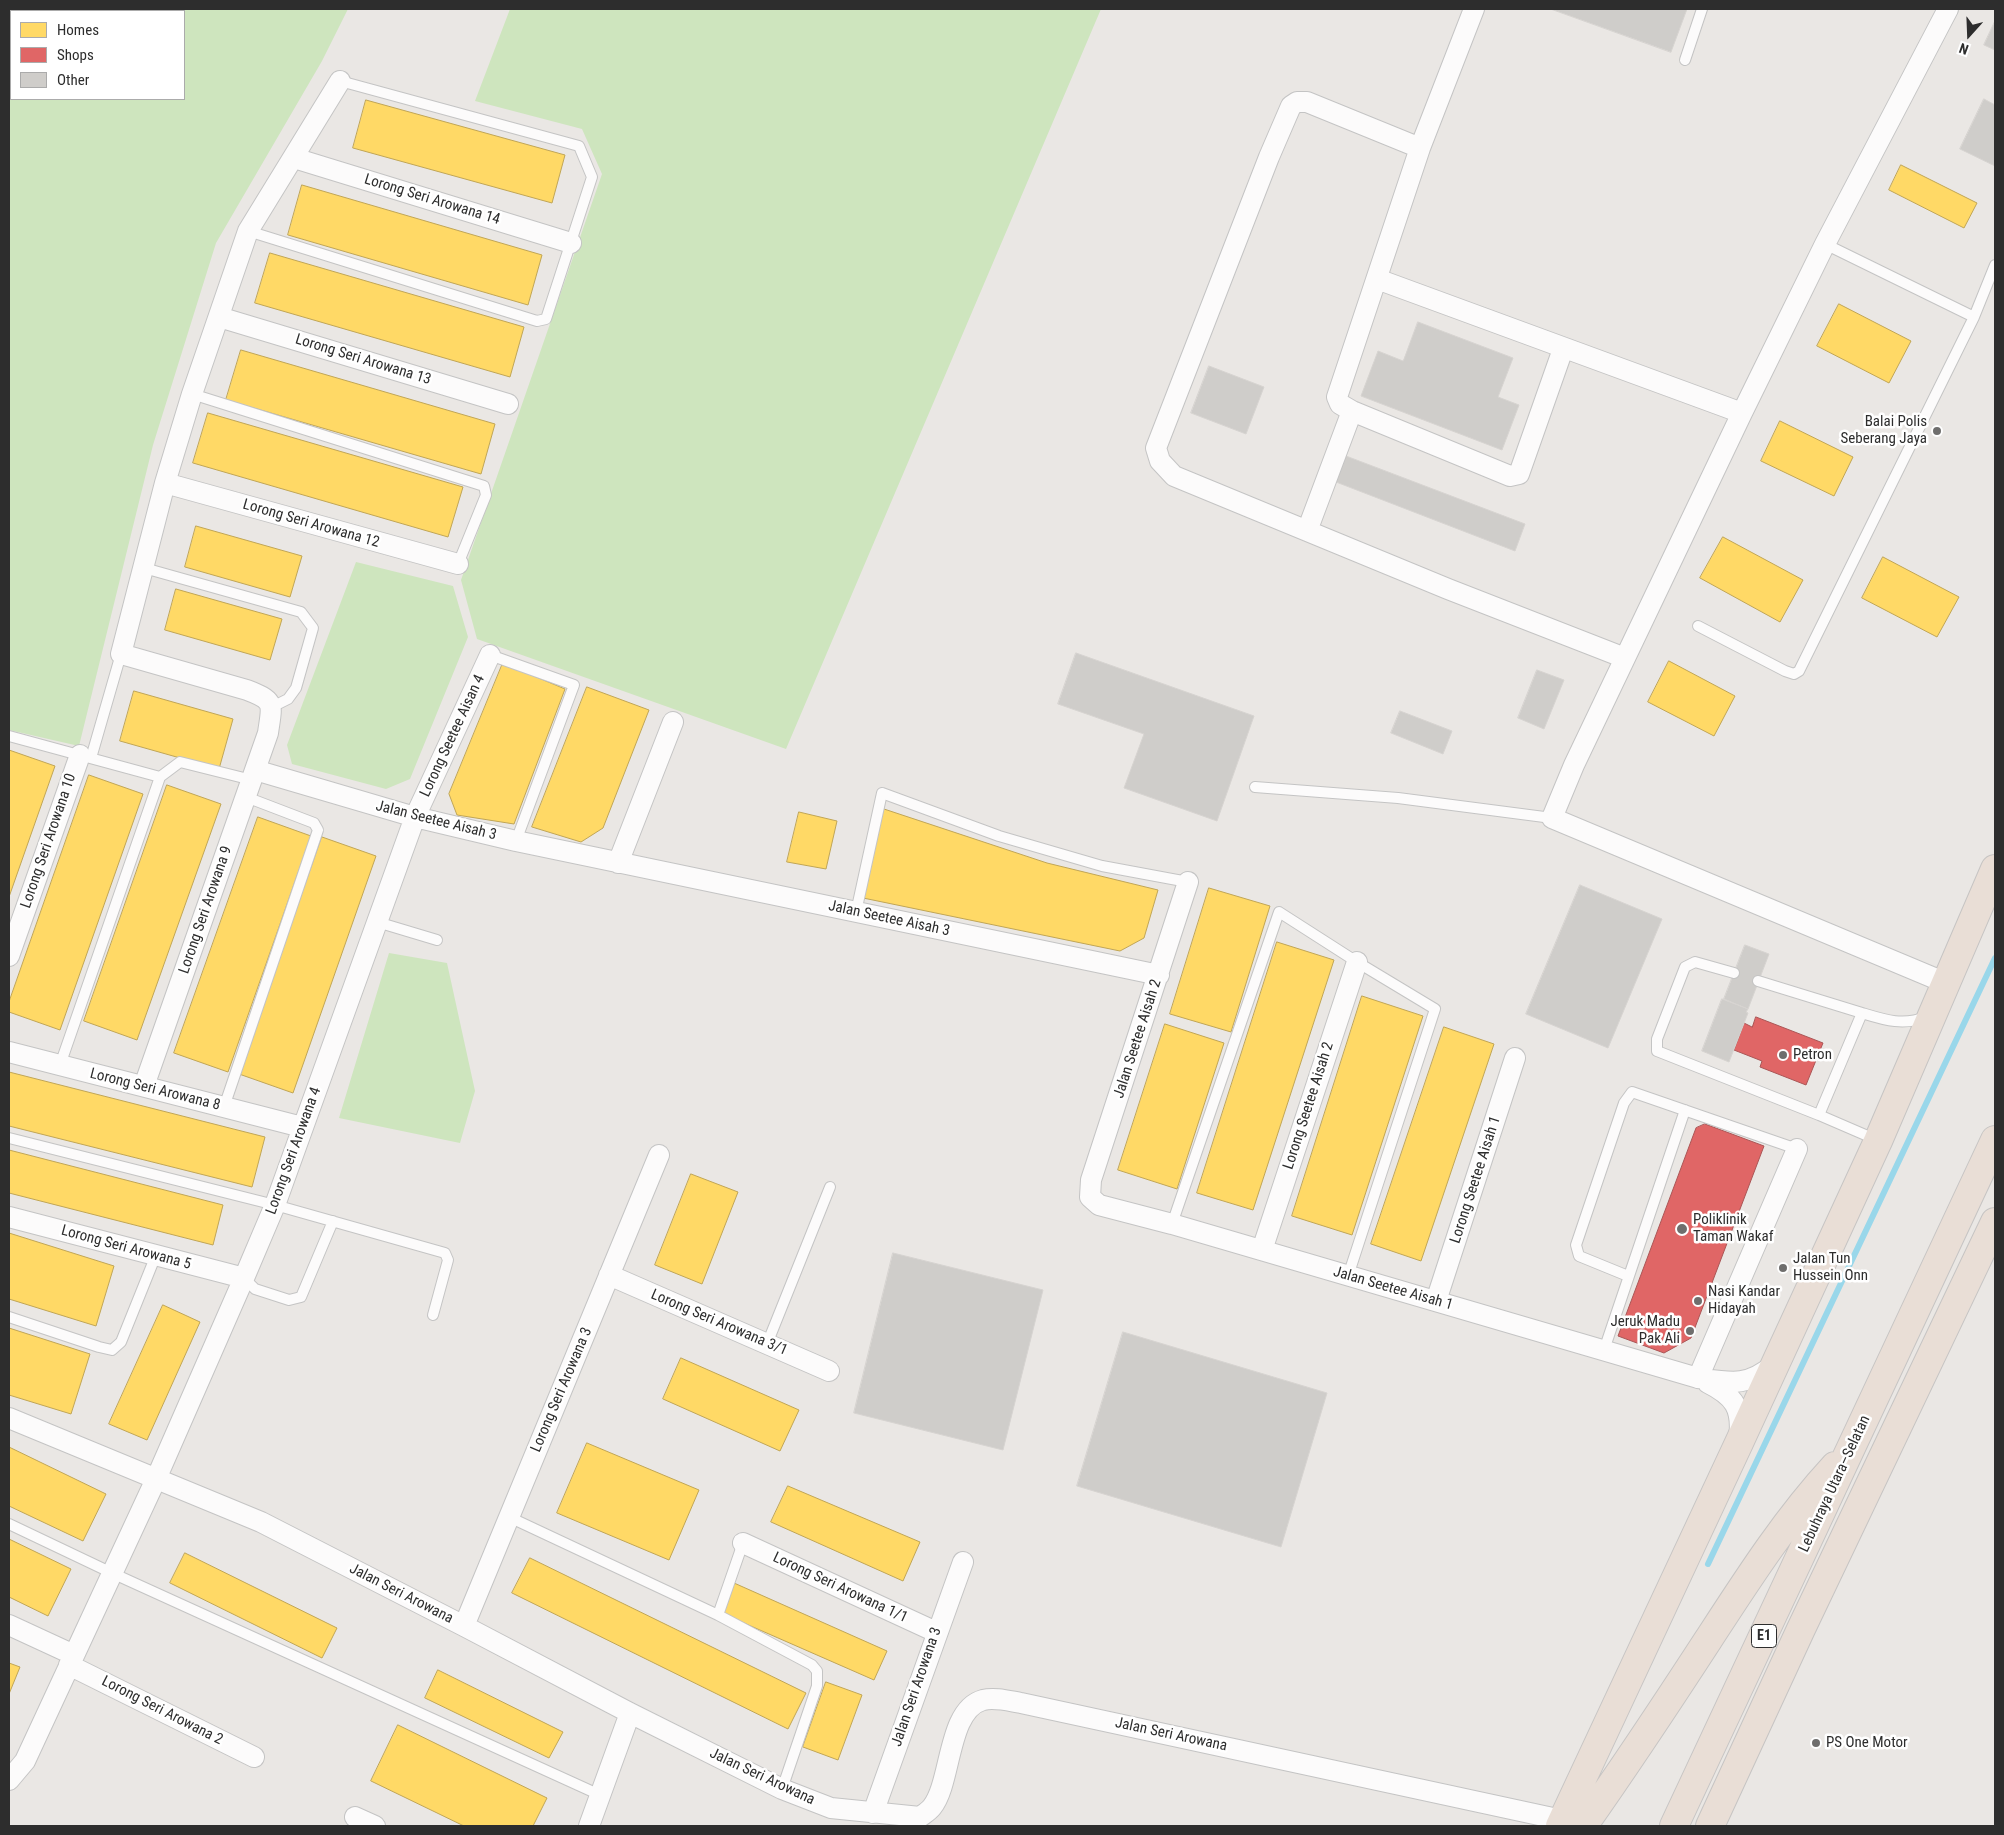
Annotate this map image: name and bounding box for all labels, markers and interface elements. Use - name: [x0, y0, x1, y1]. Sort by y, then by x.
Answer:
- legend: [10, 10, 185, 100]
- north arrow: [1944, 10, 1994, 60]
- text: Homes: [57, 21, 99, 39]
- text: N: [1957, 40, 1971, 58]
- text: Shops: [57, 46, 94, 64]
- text: Other: [57, 71, 89, 89]
- street label: Lorong Seri Arowana 14: [362, 171, 502, 229]
- street label: Lorong Seri Arowana 13: [293, 331, 433, 389]
- place label: Balai Polis Seberang Jaya: [1841, 413, 1927, 448]
- marker: Balai Polis Seberang Jaya: [1931, 425, 1943, 437]
- street label: Lorong Seri Arowana 12: [241, 496, 381, 552]
- street label: Lorong Seetee Aisan 4: [417, 672, 489, 800]
- street label: Lorong Seri Arowana 10: [18, 771, 80, 911]
- street label: Jalan Seetee Aisah 3: [374, 797, 498, 845]
- street label: Lorong Seri Arowana 9: [176, 844, 236, 976]
- street label: Jalan Seetee Aisah 3: [827, 897, 951, 941]
- street label: Jalan Seetee Aisah 2: [1110, 977, 1166, 1101]
- street label: Lorong Seetee Aisah 2: [1280, 1040, 1338, 1172]
- place label: Petron: [1793, 1046, 1832, 1064]
- marker: Petron: [1777, 1049, 1789, 1061]
- street label: Lorong Seri Arowana 8: [88, 1065, 222, 1115]
- street label: Lorong Seri Arowana 4: [263, 1085, 325, 1217]
- street label: Lorong Seetee Aisah 1: [1447, 1114, 1505, 1246]
- place label: Poliklinik Taman Wakaf: [1693, 1211, 1773, 1246]
- street label: Lorong Seri Arowana 5: [59, 1222, 193, 1274]
- marker: Poliklinik Taman Wakaf: [1675, 1222, 1689, 1236]
- place label: Jalan Tun Hussein Onn: [1793, 1250, 1868, 1285]
- marker: Jalan Tun Hussein Onn: [1777, 1262, 1789, 1274]
- street label: Jalan Seetee Aisah 1: [1331, 1263, 1455, 1315]
- place label: Nasi Kandar Hidayah: [1708, 1283, 1780, 1318]
- street label: Lorong Seri Arowana 3/1: [648, 1286, 790, 1360]
- marker: Nasi Kandar Hidayah: [1692, 1295, 1704, 1307]
- place label: Jeruk Madu Pak Ali: [1610, 1313, 1680, 1348]
- street label: Lorong Seri Arowana 3: [528, 1325, 596, 1455]
- marker: Jeruk Madu Pak Ali: [1684, 1325, 1696, 1337]
- street label: Lebuhraya Utara–Selatan: [1795, 1413, 1875, 1555]
- street label: Lorong Seri Arowana 1/1: [770, 1549, 910, 1627]
- street label: Jalan Seri Arowana: [346, 1560, 456, 1628]
- road number: E1: [1752, 1624, 1776, 1648]
- street label: Jalan Seri Arowana 3: [888, 1625, 946, 1749]
- street label: Lorong Seri Arowana 2: [98, 1673, 226, 1749]
- street label: Jalan Seri Arowana: [1113, 1714, 1229, 1756]
- place label: PS One Motor: [1826, 1734, 1908, 1752]
- marker: PS One Motor: [1810, 1737, 1822, 1749]
- street label: Jalan Seri Arowana: [707, 1745, 817, 1809]

